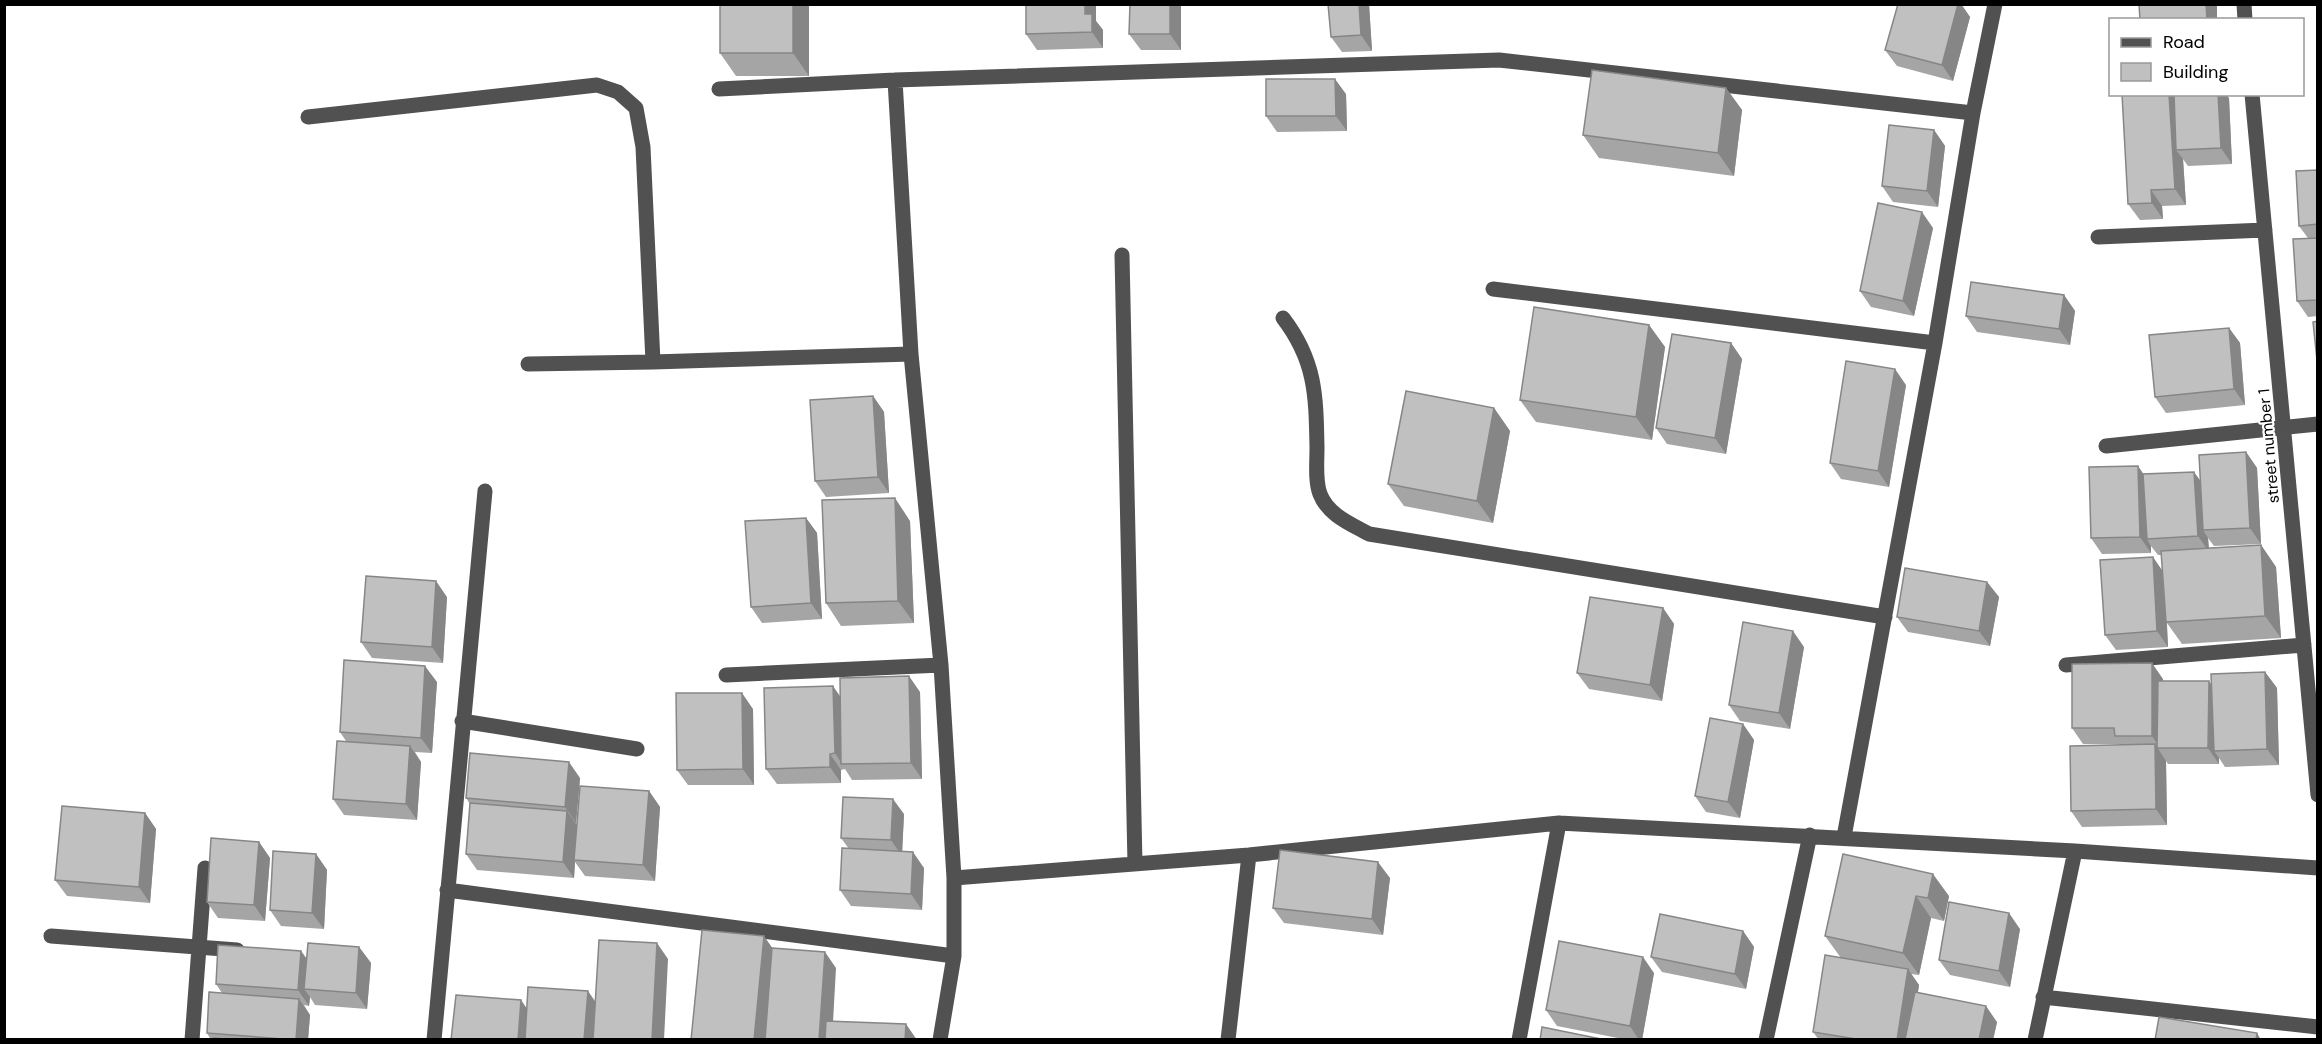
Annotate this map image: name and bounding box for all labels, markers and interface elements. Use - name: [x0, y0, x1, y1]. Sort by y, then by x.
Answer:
- legend: [2109, 18, 2304, 96]
- text: Road: [2163, 30, 2205, 54]
- text: Building: [2163, 60, 2228, 84]
- street label: street number 1: [2253, 388, 2284, 504]

